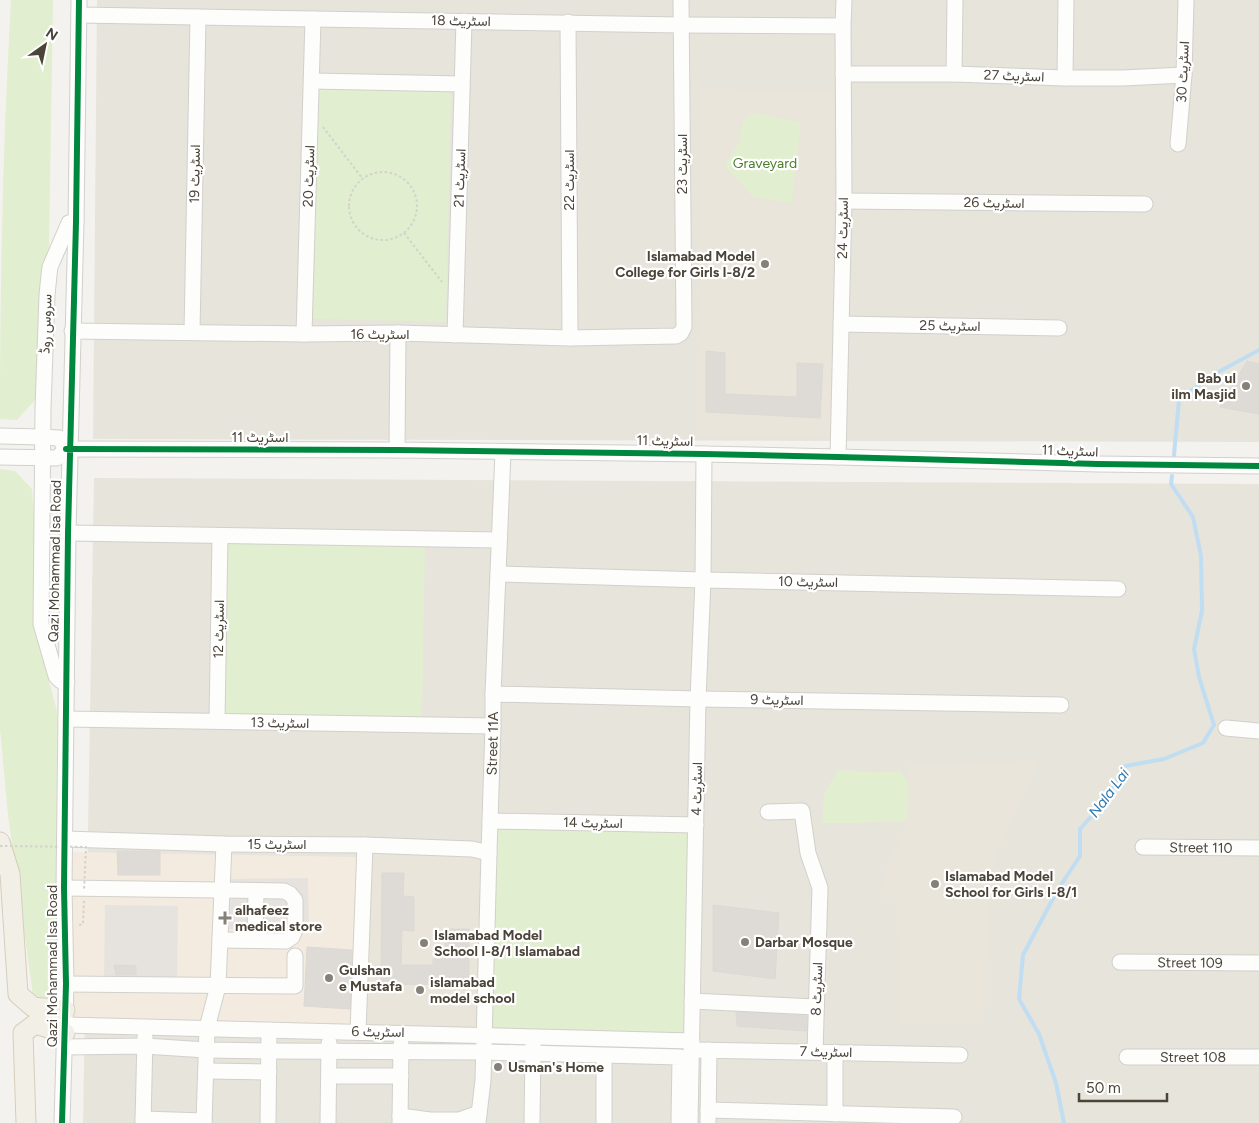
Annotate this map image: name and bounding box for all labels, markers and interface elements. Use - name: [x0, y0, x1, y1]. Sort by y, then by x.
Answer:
- street label: اسٹریٹ 18: [431, 12, 491, 30]
- north arrow: [20, 20, 70, 70]
- text: N: [43, 24, 61, 45]
- street label: اسٹریٹ 30: [1173, 41, 1193, 103]
- street label: اسٹریٹ 27: [983, 66, 1045, 86]
- street label: اسٹریٹ 23: [674, 134, 691, 194]
- street label: اسٹریٹ 19: [186, 144, 204, 204]
- street label: اسٹریٹ 20: [299, 145, 319, 207]
- street label: اسٹریٹ 21: [450, 148, 470, 208]
- street label: اسٹریٹ 22: [561, 150, 578, 210]
- park label: Graveyard: [733, 155, 797, 172]
- street label: اسٹریٹ 26: [963, 194, 1025, 212]
- street label: اسٹریٹ 24: [834, 197, 852, 259]
- place label: Islamabad Model College for Girls I-8/2: [615, 248, 755, 281]
- marker: Islamabad Model College for Girls I-8/2: [759, 258, 771, 270]
- street label: سروس روڈ: [36, 294, 56, 354]
- street label: اسٹریٹ 25: [919, 317, 981, 335]
- street label: اسٹریٹ 16: [351, 326, 409, 343]
- place label: Bab ul ilm Masjid: [1171, 370, 1236, 403]
- marker: Bab ul ilm Masjid: [1240, 380, 1252, 392]
- street label: اسٹریٹ 11: [232, 429, 288, 446]
- street label: اسٹریٹ 11: [636, 432, 694, 450]
- street label: اسٹریٹ 11: [1041, 442, 1099, 460]
- street label: Qazi Mohammad Isa Road: [45, 480, 65, 642]
- street label: اسٹریٹ 10: [778, 573, 838, 591]
- street label: اسٹریٹ 12: [210, 599, 228, 659]
- street label: اسٹریٹ 9: [750, 691, 804, 709]
- street label: Street 11A: [483, 711, 502, 776]
- street label: اسٹریٹ 13: [251, 714, 309, 732]
- street label: اسٹریٹ 4: [688, 762, 706, 816]
- water label: Nala Lai: [1085, 765, 1133, 821]
- street label: اسٹریٹ 14: [563, 814, 623, 832]
- street label: اسٹریٹ 15: [247, 836, 307, 853]
- street label: Street 110: [1169, 839, 1233, 856]
- place label: Islamabad Model School for Girls I-8/1: [945, 868, 1077, 901]
- marker: Islamabad Model School for Girls I-8/1: [929, 878, 941, 890]
- street label: Qazi Mohammad Isa Road: [44, 885, 61, 1047]
- place label: alhafeez medical store: [235, 902, 322, 935]
- marker: alhafeez medical store: [219, 912, 231, 924]
- place label: Islamabad Model School I-8/1 Islamabad: [434, 927, 580, 960]
- place label: Darbar Mosque: [755, 934, 853, 951]
- marker: Darbar Mosque: [739, 936, 751, 948]
- marker: Islamabad Model School I-8/1 Islamabad: [418, 937, 430, 949]
- street label: Street 109: [1157, 954, 1223, 971]
- place label: Gulshan e Mustafa: [339, 962, 402, 995]
- street label: اسٹریٹ 8: [808, 962, 826, 1016]
- marker: Gulshan e Mustafa: [323, 972, 335, 984]
- place label: islamabad model school: [430, 974, 515, 1007]
- marker: islamabad model school: [414, 984, 426, 996]
- street label: اسٹریٹ 6: [351, 1023, 405, 1041]
- street label: اسٹریٹ 7: [799, 1043, 853, 1061]
- street label: Street 108: [1160, 1049, 1226, 1066]
- place label: Usman's Home: [508, 1059, 604, 1076]
- marker: Usman's Home: [492, 1061, 504, 1073]
- scale bar: [1079, 1070, 1166, 1102]
- text: 50 m: [1086, 1079, 1121, 1097]

